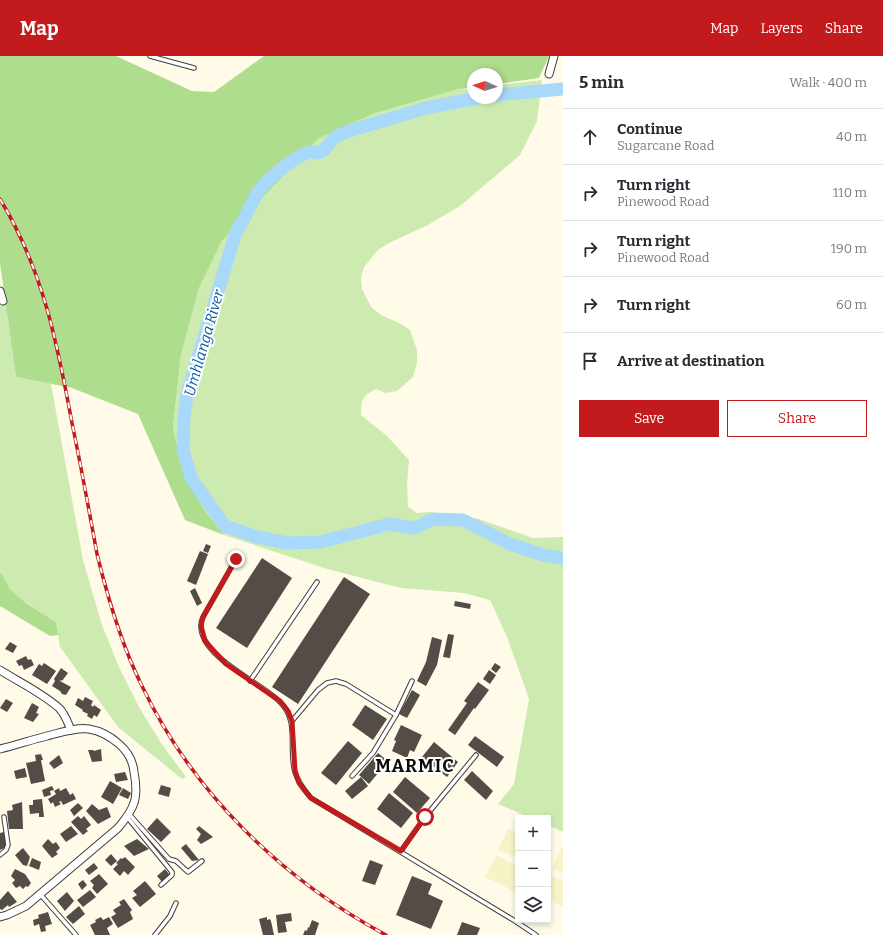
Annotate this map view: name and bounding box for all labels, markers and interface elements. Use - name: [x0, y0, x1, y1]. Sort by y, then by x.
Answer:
- text: Map: [20, 17, 59, 40]
- text: Map: [710, 20, 738, 37]
- text: Layers: [760, 20, 803, 37]
- text: Share: [825, 20, 863, 37]
- north arrow: [467, 68, 503, 104]
- text: 5 min: [579, 72, 624, 93]
- text: Walk · 400 m: [789, 75, 867, 90]
- text: Continue: [617, 120, 683, 138]
- icon: ahead: [579, 126, 601, 148]
- text: 40 m: [836, 129, 867, 144]
- text: Sugarcane Road: [617, 138, 714, 153]
- text: Turn right: [617, 176, 690, 194]
- icon: right: [579, 182, 601, 204]
- text: 110 m: [833, 185, 867, 200]
- text: Pinewood Road: [617, 194, 710, 209]
- text: Turn right: [617, 232, 690, 250]
- icon: right: [579, 238, 601, 260]
- text: 190 m: [831, 241, 867, 256]
- text: Pinewood Road: [617, 250, 710, 265]
- water label: Umhlanga River: [180, 287, 228, 398]
- icon: right: [579, 294, 601, 316]
- text: Turn right: [617, 296, 690, 314]
- text: 60 m: [836, 297, 867, 312]
- icon: arrive: [579, 350, 601, 372]
- text: Arrive at destination: [617, 352, 764, 370]
- button: Save: [579, 400, 719, 437]
- button: Share: [727, 400, 867, 437]
- route end: [227, 550, 245, 568]
- district label: MARMIC: [375, 755, 455, 777]
- route start: [416, 808, 434, 826]
- map controls: [515, 815, 551, 923]
- button: +: [515, 815, 551, 851]
- button: −: [515, 851, 551, 887]
- button: layers: [515, 887, 551, 923]

